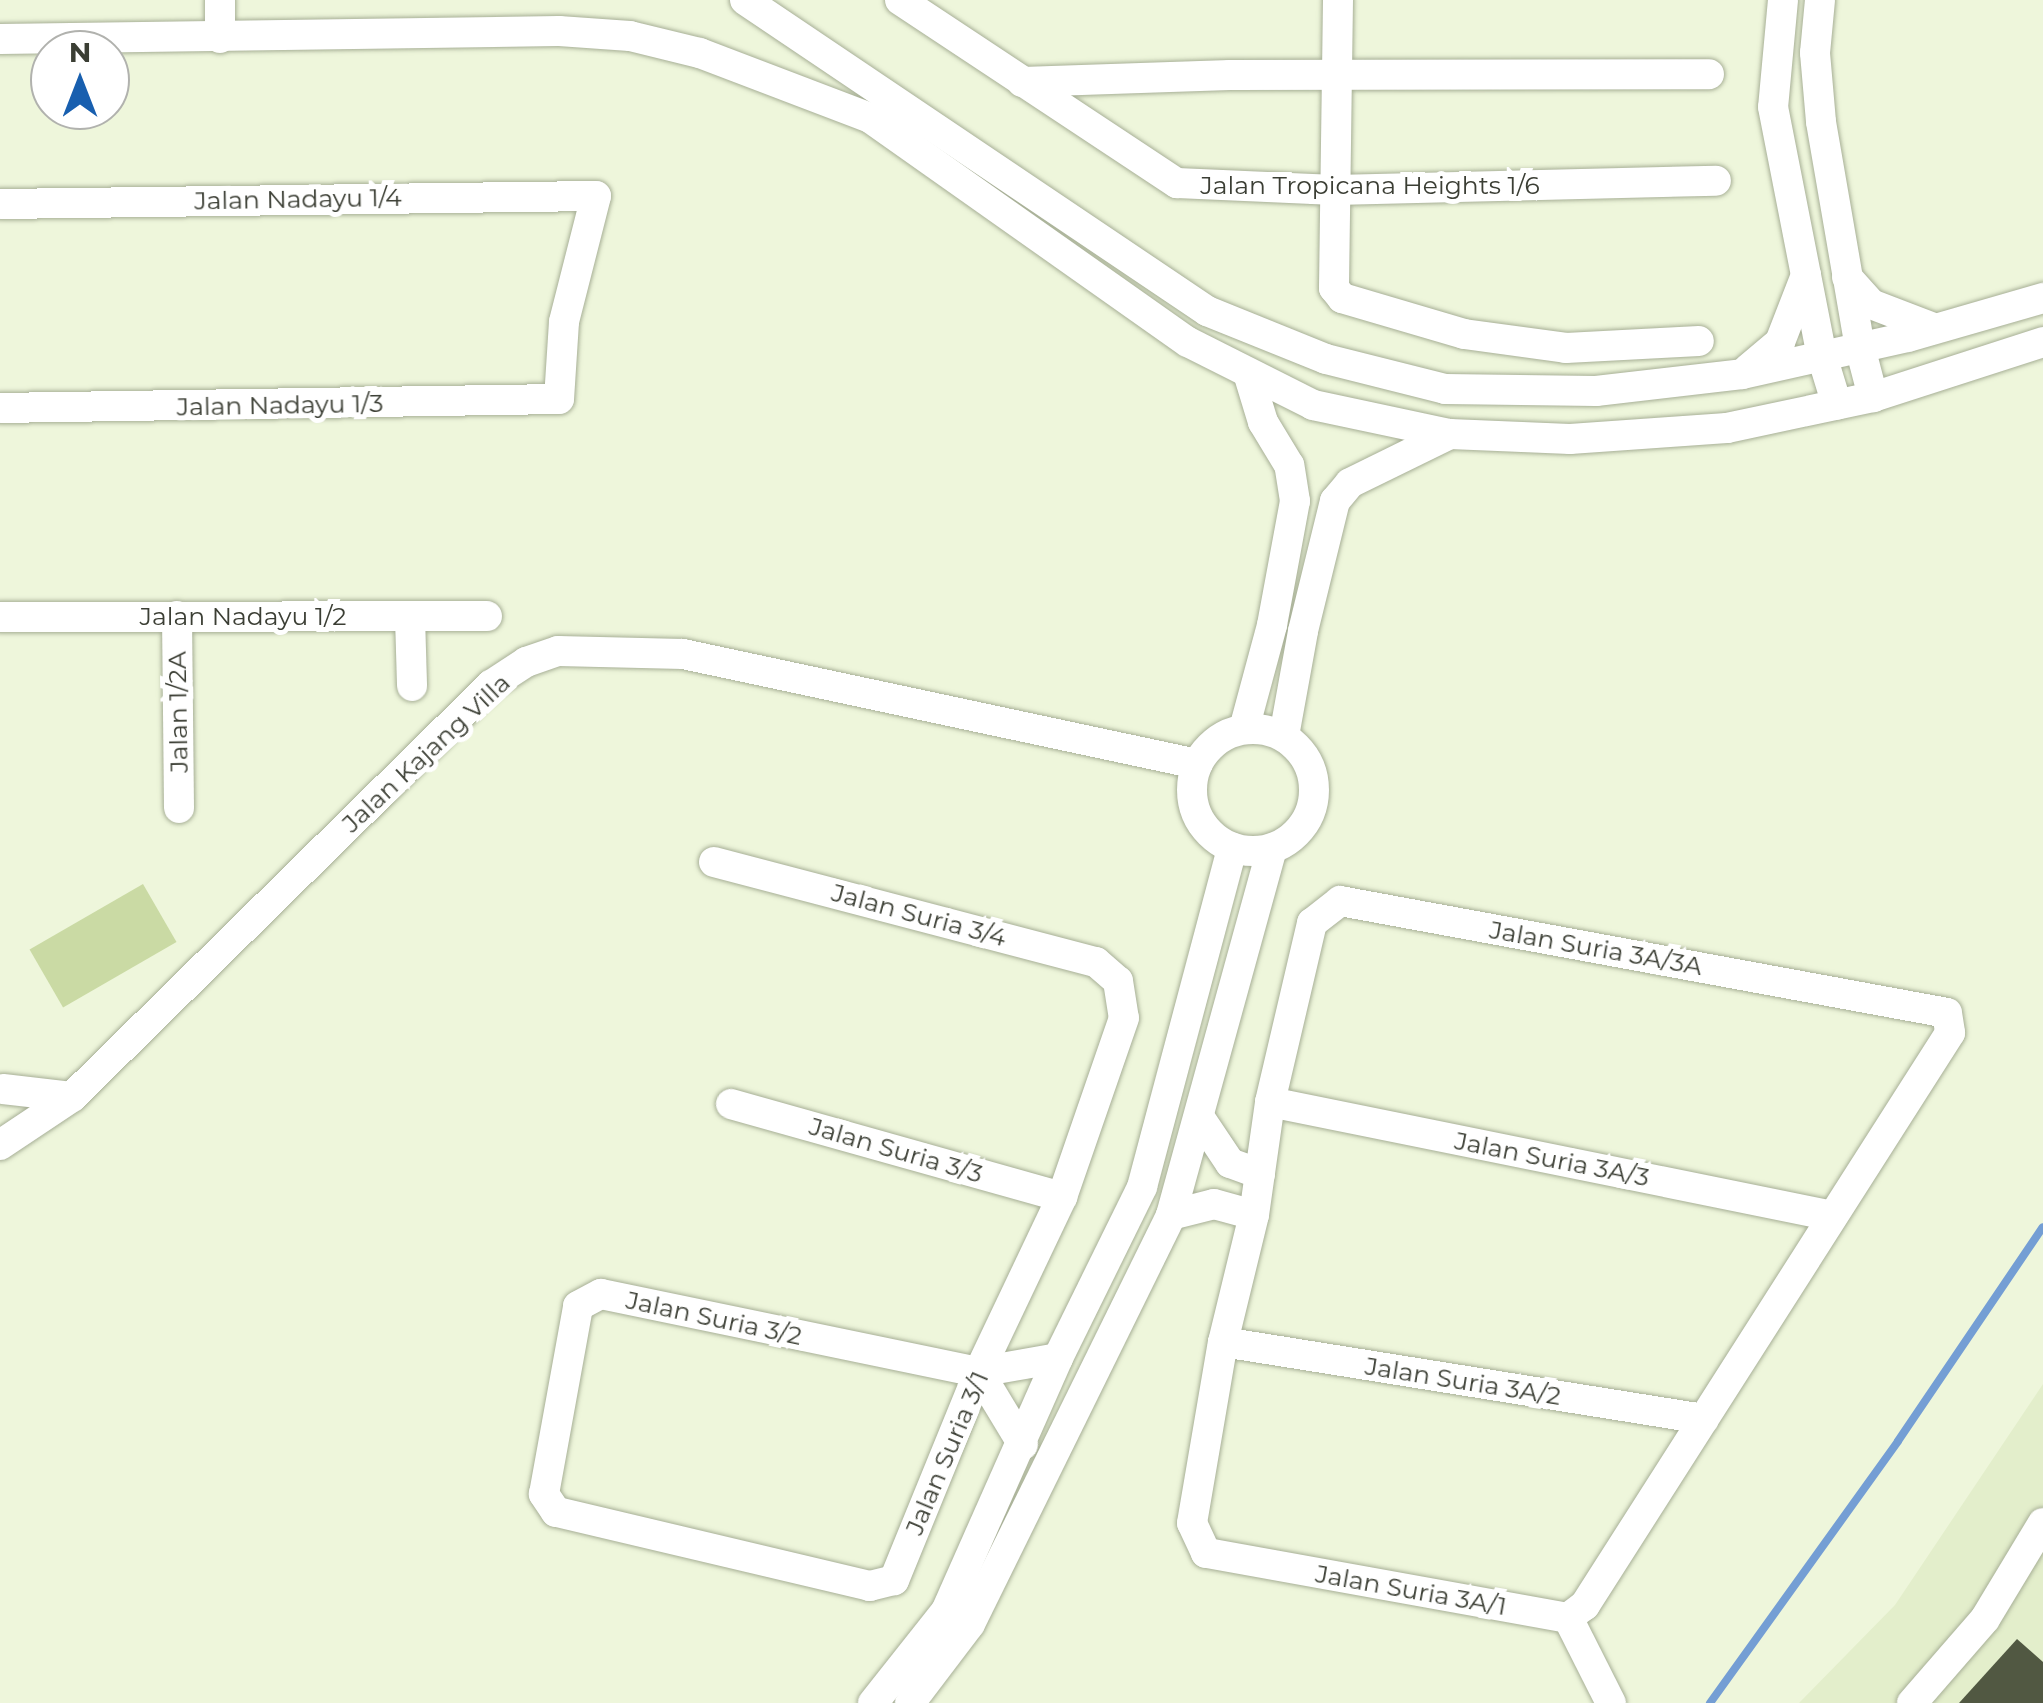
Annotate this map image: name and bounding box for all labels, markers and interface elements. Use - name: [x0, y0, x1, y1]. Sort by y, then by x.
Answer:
- north arrow: [30, 30, 130, 130]
- text: N: [69, 35, 91, 69]
- street label: Jalan Tropicana Heights 1/6: [1200, 170, 1540, 200]
- street label: Jalan Nadayu 1/4: [194, 182, 402, 216]
- street label: Jalan Nadayu 1/3: [176, 388, 384, 422]
- street label: Jalan Nadayu 1/2: [140, 601, 346, 631]
- street label: Jalan 1/2A: [162, 651, 194, 773]
- street label: Jalan Kajang Villa: [336, 668, 516, 838]
- street label: Jalan Suria 3/4: [828, 877, 1010, 953]
- street label: Jalan Suria 3A/3A: [1487, 915, 1705, 981]
- street label: Jalan Suria 3/3: [806, 1111, 986, 1189]
- street label: Jalan Suria 3A/3: [1452, 1125, 1652, 1193]
- street label: Jalan Suria 3/2: [623, 1285, 805, 1351]
- street label: Jalan Suria 3A/2: [1363, 1351, 1563, 1411]
- street label: Jalan Suria 3/1: [899, 1367, 995, 1539]
- street label: Jalan Suria 3A/1: [1313, 1558, 1509, 1622]

